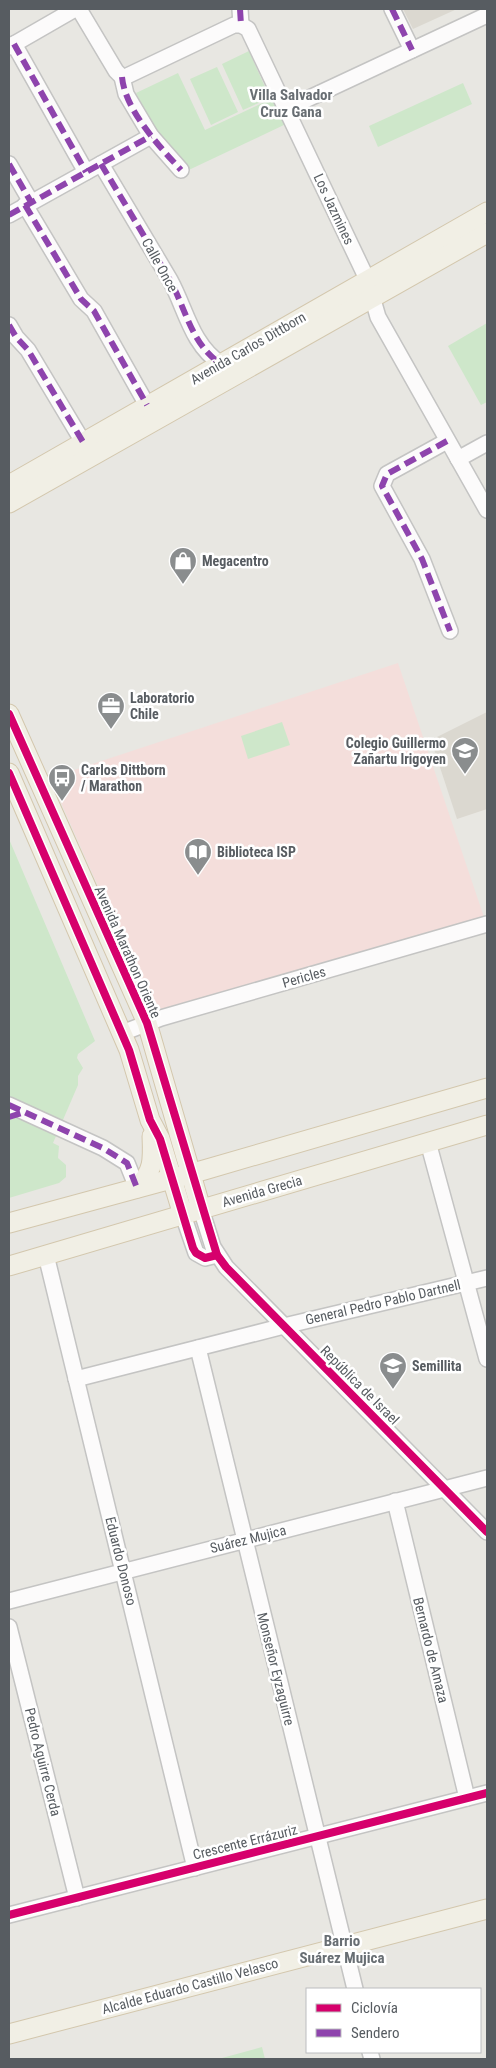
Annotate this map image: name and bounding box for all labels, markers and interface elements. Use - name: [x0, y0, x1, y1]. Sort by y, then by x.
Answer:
- district label: Villa Salvador Cruz Gana: [249, 86, 333, 121]
- street label: Los Jazmines: [311, 171, 357, 247]
- street label: Calle Once: [139, 235, 182, 295]
- street label: Avenida Carlos Dittborn: [188, 309, 308, 387]
- shop icon: Megacentro: [168, 546, 198, 585]
- place label: Megacentro: [202, 553, 269, 569]
- place label: Laboratorio Chile: [130, 690, 194, 722]
- office icon: Laboratorio Chile: [96, 691, 126, 730]
- place label: Colegio Guillermo Zañartu Irigoyen: [346, 735, 446, 767]
- school or university icon: Colegio Guillermo Zañartu Irigoyen: [450, 736, 480, 775]
- place label: Carlos Dittborn / Marathon: [81, 762, 166, 794]
- bus stop icon: Carlos Dittborn / Marathon: [47, 763, 77, 802]
- library icon: Biblioteca ISP: [183, 837, 213, 876]
- place label: Biblioteca ISP: [217, 844, 296, 860]
- street label: Avenida Marathon Oriente: [92, 883, 165, 1021]
- street label: Pericles: [280, 963, 328, 991]
- street label: Avenida Grecia: [220, 1172, 304, 1210]
- street label: General Pedro Pablo Dartnell: [304, 1276, 462, 1328]
- street label: República de Israel: [317, 1342, 403, 1428]
- school or university icon: Semillita: [378, 1351, 408, 1390]
- place label: Semillita: [412, 1358, 462, 1374]
- street label: Eduardo Donoso: [102, 1515, 140, 1607]
- street label: Suárez Mujica: [208, 1522, 288, 1556]
- street label: Bernardo de Amaza: [410, 1596, 452, 1704]
- street label: Monseñor Eyzaguirre: [254, 1611, 298, 1728]
- street label: Pedro Aguirre Cerda: [22, 1706, 64, 1818]
- street label: Crescente Errázuriz: [191, 1821, 299, 1863]
- district label: Barrio Suárez Mujica: [300, 1932, 384, 1967]
- street label: Alcalde Eduardo Castillo Velasco: [100, 1955, 280, 2017]
- legend: [306, 1988, 481, 2053]
- text: Ciclovía: [351, 1999, 398, 2017]
- text: Sendero: [351, 2024, 400, 2042]

